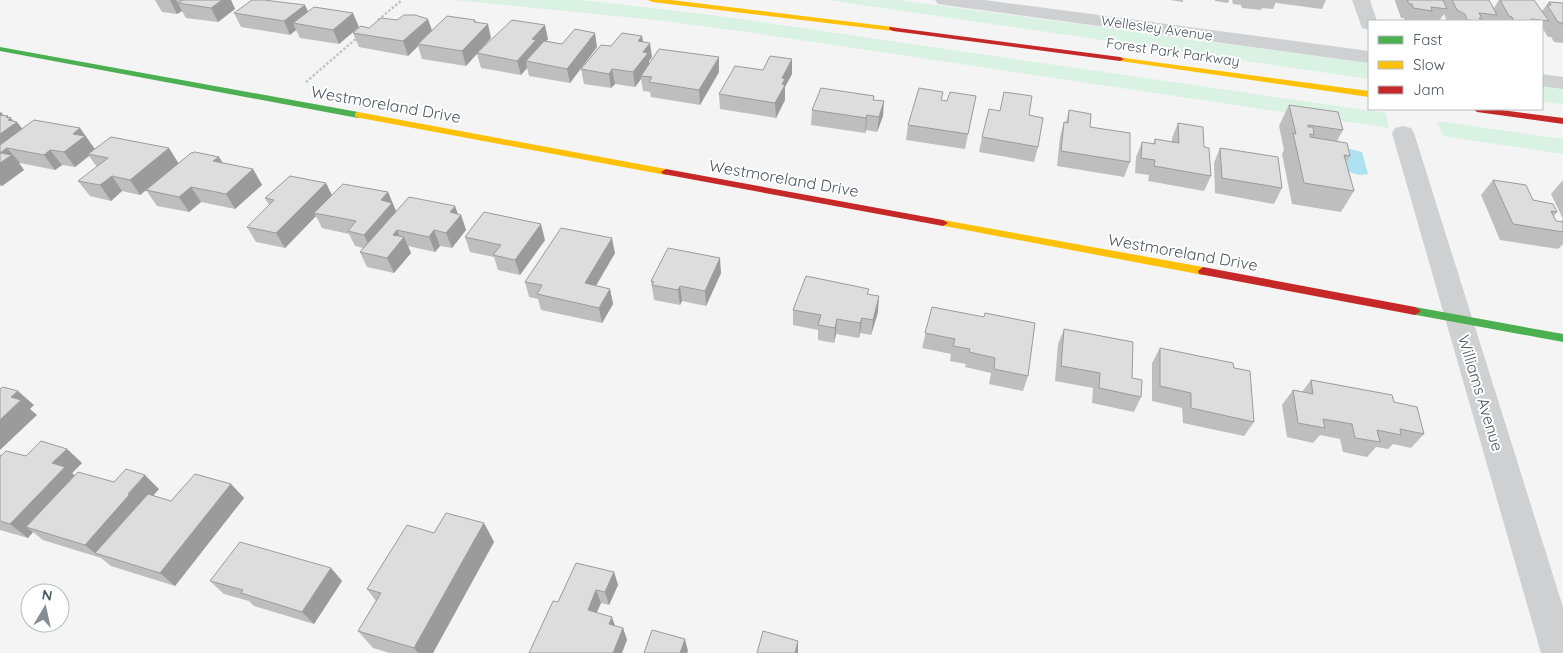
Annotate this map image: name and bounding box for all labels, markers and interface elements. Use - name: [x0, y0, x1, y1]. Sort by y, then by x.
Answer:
- street label: Wellesley Avenue: [1100, 11, 1214, 45]
- legend: [1368, 20, 1543, 110]
- text: Fast: [1413, 30, 1442, 49]
- street label: Forest Park Parkway: [1105, 34, 1241, 70]
- text: Slow: [1413, 55, 1445, 74]
- text: Jam: [1413, 80, 1444, 99]
- street label: Westmoreland Drive: [310, 81, 462, 127]
- street label: Westmoreland Drive: [708, 155, 860, 201]
- street label: Westmoreland Drive: [1107, 229, 1259, 275]
- street label: Williams Avenue: [1454, 332, 1508, 454]
- north arrow: [20, 583, 70, 633]
- text: N: [41, 585, 54, 605]

